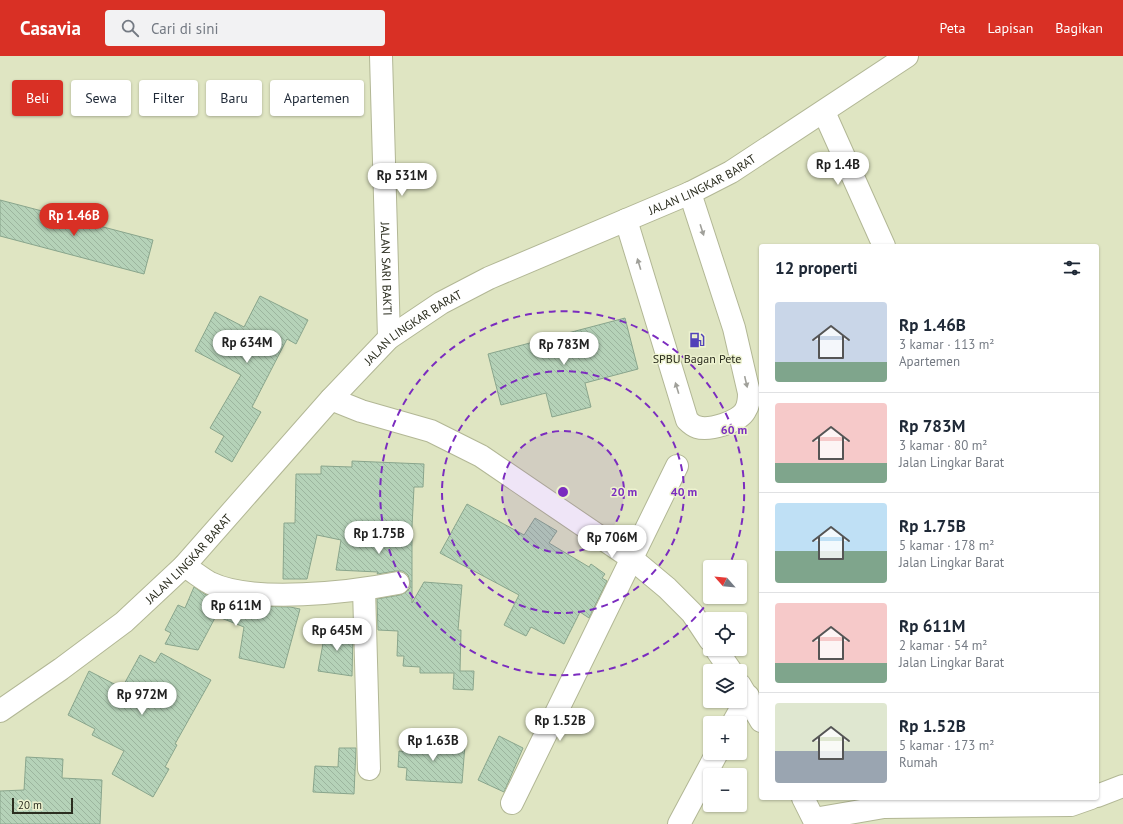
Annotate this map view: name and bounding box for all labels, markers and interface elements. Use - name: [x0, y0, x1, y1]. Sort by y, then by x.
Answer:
- search box: [105, 10, 385, 46]
- text: Casavia: [20, 16, 81, 40]
- icon: search: [119, 17, 141, 39]
- text: Cari di sini: [151, 19, 218, 38]
- text: Peta: [939, 19, 966, 37]
- text: Lapisan: [988, 19, 1033, 37]
- text: Bagikan: [1055, 19, 1103, 37]
- chip: Beli: [12, 80, 63, 116]
- chip: Sewa: [71, 80, 131, 116]
- chip: Filter: [139, 80, 198, 116]
- chip: Baru: [206, 80, 262, 116]
- chip: Apartemen: [270, 80, 364, 116]
- street label: JALAN LINGKAR BARAT: [645, 150, 759, 218]
- pin: Rp 1.4B: [801, 152, 875, 186]
- text: Rp 1.4B: [816, 156, 860, 173]
- pin: Rp 531M: [365, 163, 439, 197]
- text: Rp 531M: [377, 167, 427, 184]
- pin: Rp 1.46B: [33, 203, 115, 237]
- text: Rp 1.46B: [48, 207, 100, 224]
- street label: JALAN SARI BAKTI: [378, 221, 396, 316]
- one-way arrow: [699, 225, 705, 237]
- one-way arrow: [636, 257, 642, 269]
- text: 12 properti: [775, 257, 858, 279]
- icon: filters: [1061, 257, 1083, 279]
- street label: JALAN LINGKAR BARAT: [360, 286, 464, 368]
- text: Rp 1.46B: [899, 314, 966, 336]
- icon: home: [807, 318, 855, 366]
- pin: Rp 634M: [210, 330, 284, 364]
- fuel station icon: SPBU Bagan Pete: [688, 331, 706, 349]
- pin: Rp 783M: [527, 332, 601, 366]
- text: Rp 634M: [222, 334, 272, 351]
- text: Rp 783M: [539, 336, 589, 353]
- text: 3 kamar · 113 m²: [899, 336, 994, 353]
- place label: SPBU Bagan Pete: [653, 351, 741, 366]
- text: Apartemen: [899, 353, 960, 370]
- one-way arrow: [744, 376, 750, 388]
- one-way arrow: [674, 382, 680, 394]
- text: Rp 783M: [899, 415, 965, 437]
- icon: home: [807, 419, 855, 467]
- text: 60 m: [721, 422, 747, 437]
- text: 3 kamar · 80 m²: [899, 437, 987, 454]
- text: Jalan Lingkar Barat: [899, 454, 1004, 471]
- text: 20 m: [611, 484, 637, 499]
- text: 40 m: [671, 484, 697, 499]
- centre of rings: [556, 485, 570, 499]
- street label: JALAN LINGKAR BARAT: [141, 510, 234, 607]
- text: Rp 1.75B: [899, 515, 966, 537]
- icon: home: [807, 519, 855, 567]
- pin: Rp 1.75B: [338, 521, 420, 555]
- text: Rp 1.75B: [353, 525, 405, 542]
- pin: Rp 706M: [575, 525, 649, 559]
- text: Rp 706M: [587, 529, 637, 546]
- text: 5 kamar · 178 m²: [899, 537, 994, 554]
- text: Jalan Lingkar Barat: [899, 554, 1004, 571]
- north arrow: [703, 560, 747, 604]
- map controls: [703, 560, 747, 812]
- pin: Rp 611M: [199, 593, 273, 627]
- text: Rp 611M: [211, 597, 261, 614]
- button: locate: [703, 612, 747, 656]
- text: Rp 611M: [899, 615, 965, 637]
- pin: Rp 645M: [300, 618, 374, 652]
- icon: home: [807, 619, 855, 667]
- text: Rp 645M: [312, 622, 362, 639]
- text: 2 kamar · 54 m²: [899, 637, 987, 654]
- text: Jalan Lingkar Barat: [899, 654, 1004, 671]
- button: layers: [703, 664, 747, 708]
- pin: Rp 972M: [105, 682, 179, 716]
- text: Rp 972M: [117, 686, 167, 703]
- pin: Rp 1.52B: [519, 708, 601, 742]
- text: Rp 1.52B: [534, 712, 586, 729]
- text: Rp 1.52B: [899, 715, 966, 737]
- button: +: [703, 716, 747, 760]
- icon: home: [807, 719, 855, 767]
- pin: Rp 1.63B: [392, 728, 474, 762]
- text: Rp 1.63B: [407, 732, 459, 749]
- text: 5 kamar · 173 m²: [899, 737, 994, 754]
- text: Rumah: [899, 754, 938, 771]
- button: −: [703, 768, 747, 812]
- scale bar: [12, 796, 73, 815]
- text: 20 m: [18, 798, 42, 812]

